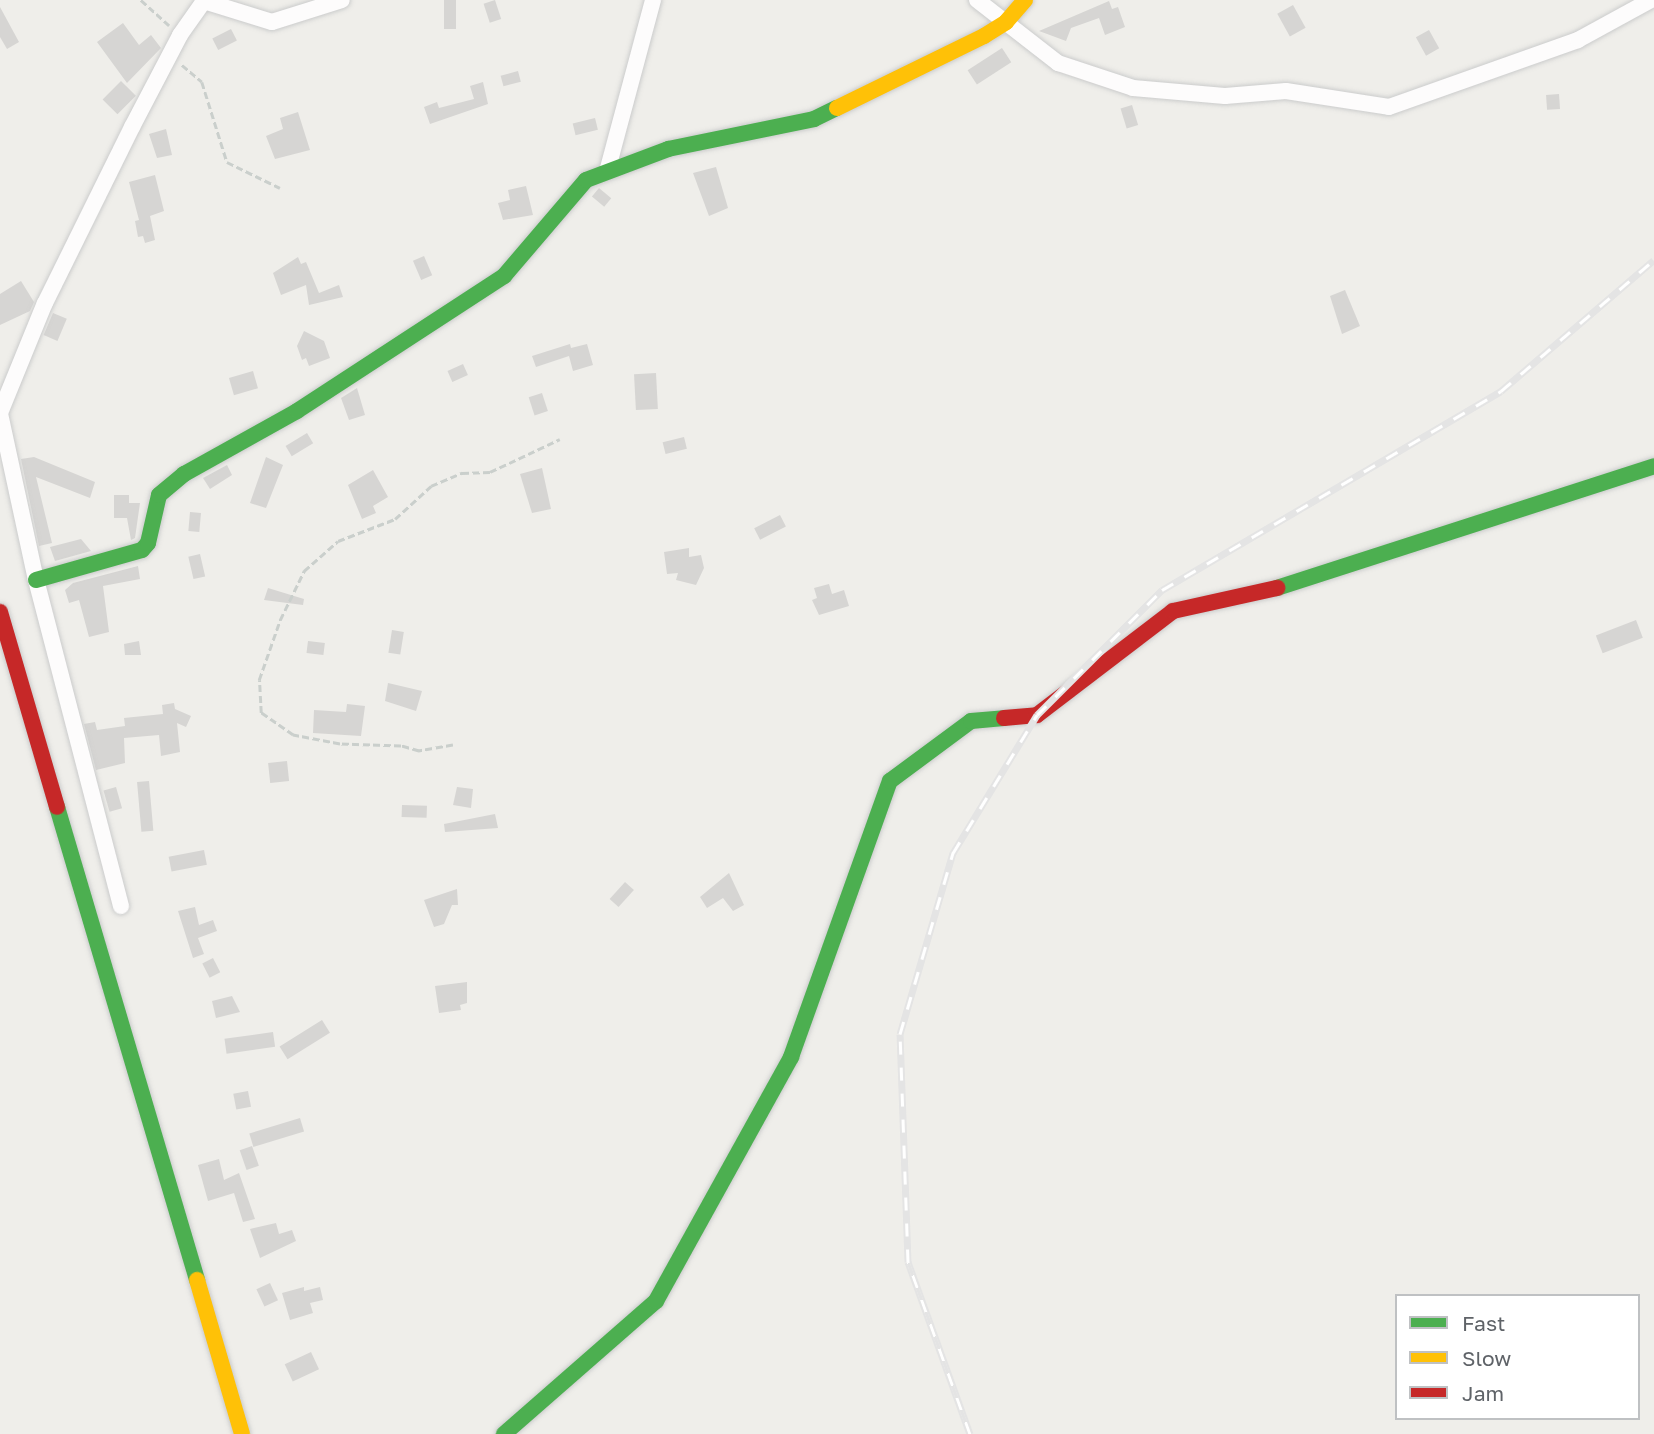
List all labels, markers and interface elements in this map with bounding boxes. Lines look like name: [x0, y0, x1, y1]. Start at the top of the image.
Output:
legend: [1395, 1294, 1640, 1420]
text: Fast: [1462, 1310, 1505, 1336]
text: Slow: [1462, 1345, 1511, 1371]
text: Jam: [1462, 1380, 1504, 1406]

